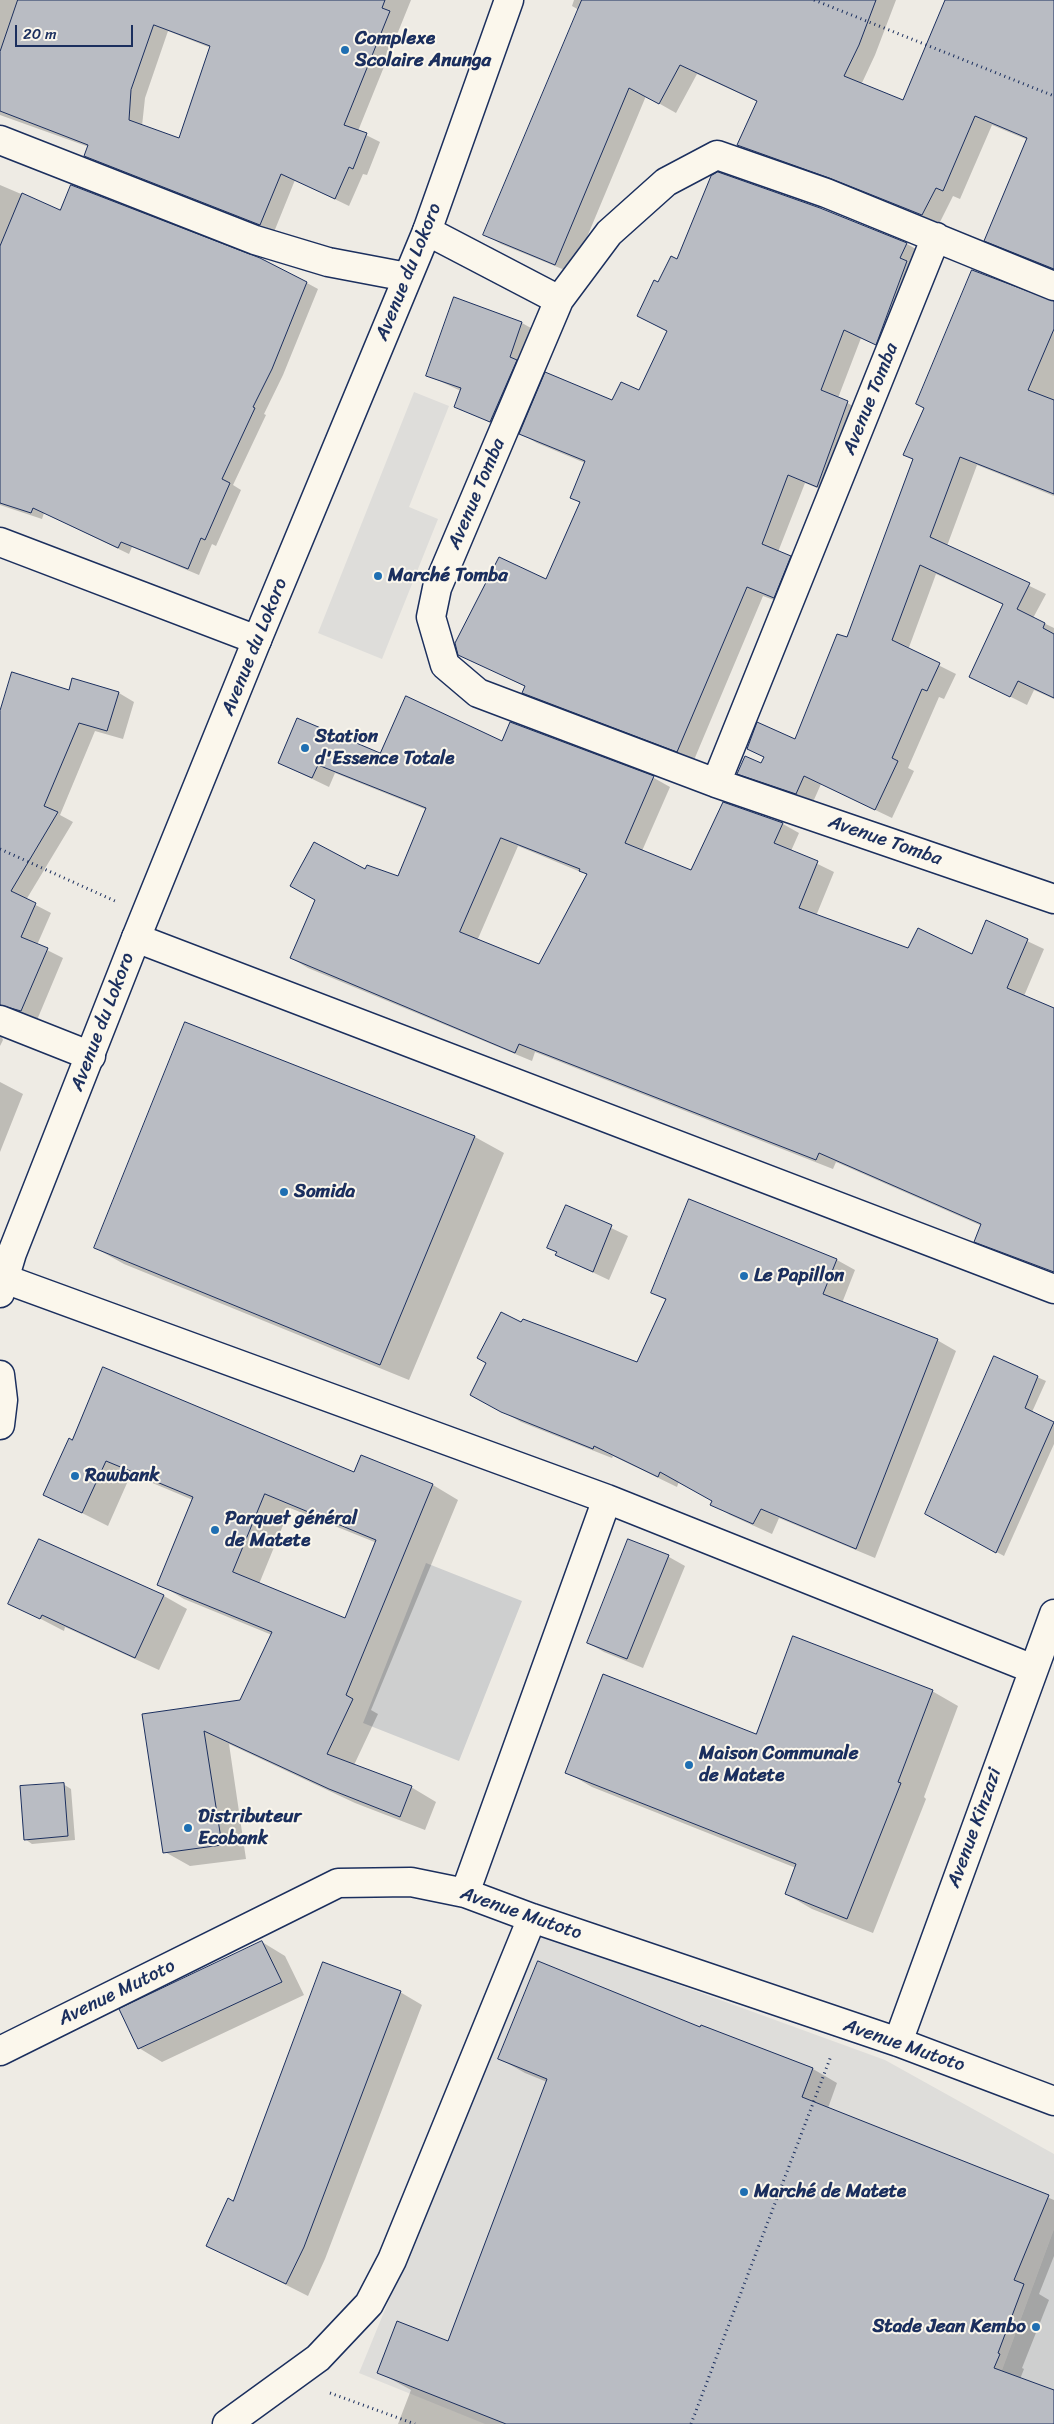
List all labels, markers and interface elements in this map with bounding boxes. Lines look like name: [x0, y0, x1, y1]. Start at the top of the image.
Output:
scale bar: [18, 15, 135, 47]
text: 20 m: [23, 21, 57, 47]
place label: Complexe Scolaire Anunga: [355, 28, 491, 72]
marker: Complexe Scolaire Anunga: [339, 44, 351, 56]
street label: Avenue du Lokoro: [371, 200, 447, 344]
street label: Avenue Tomba: [838, 340, 904, 458]
street label: Avenue Tomba: [443, 435, 511, 553]
place label: Marché Tomba: [388, 565, 508, 587]
marker: Marché Tomba: [372, 570, 384, 582]
street label: Avenue du Lokoro: [217, 575, 293, 719]
place label: Station d'Essence Totale: [315, 726, 454, 770]
marker: Station d'Essence Totale: [299, 742, 311, 754]
street label: Avenue Tomba: [825, 811, 945, 871]
street label: Avenue du Lokoro: [66, 950, 140, 1094]
place label: Somida: [294, 1181, 355, 1203]
marker: Somida: [278, 1186, 290, 1198]
place label: Le Papillon: [754, 1265, 844, 1287]
marker: Le Papillon: [738, 1270, 750, 1282]
place label: Rawbank: [85, 1465, 159, 1487]
marker: Rawbank: [69, 1470, 81, 1482]
place label: Parquet général de Matete: [225, 1508, 357, 1552]
marker: Parquet général de Matete: [209, 1524, 221, 1536]
place label: Maison Communale de Matete: [699, 1743, 859, 1787]
marker: Maison Communale de Matete: [683, 1759, 695, 1771]
street label: Avenue Kinzazi: [943, 1765, 1007, 1891]
place label: Distributeur Ecobank: [198, 1806, 301, 1850]
marker: Distributeur Ecobank: [182, 1822, 194, 1834]
street label: Avenue Mutoto: [457, 1883, 585, 1945]
street label: Avenue Mutoto: [55, 1955, 179, 2031]
street label: Avenue Mutoto: [840, 2015, 968, 2077]
place label: Marché de Matete: [754, 2181, 906, 2203]
marker: Marché de Matete: [738, 2186, 750, 2198]
place label: Stade Jean Kembo: [872, 2316, 1026, 2338]
marker: Stade Jean Kembo: [1030, 2321, 1042, 2333]

